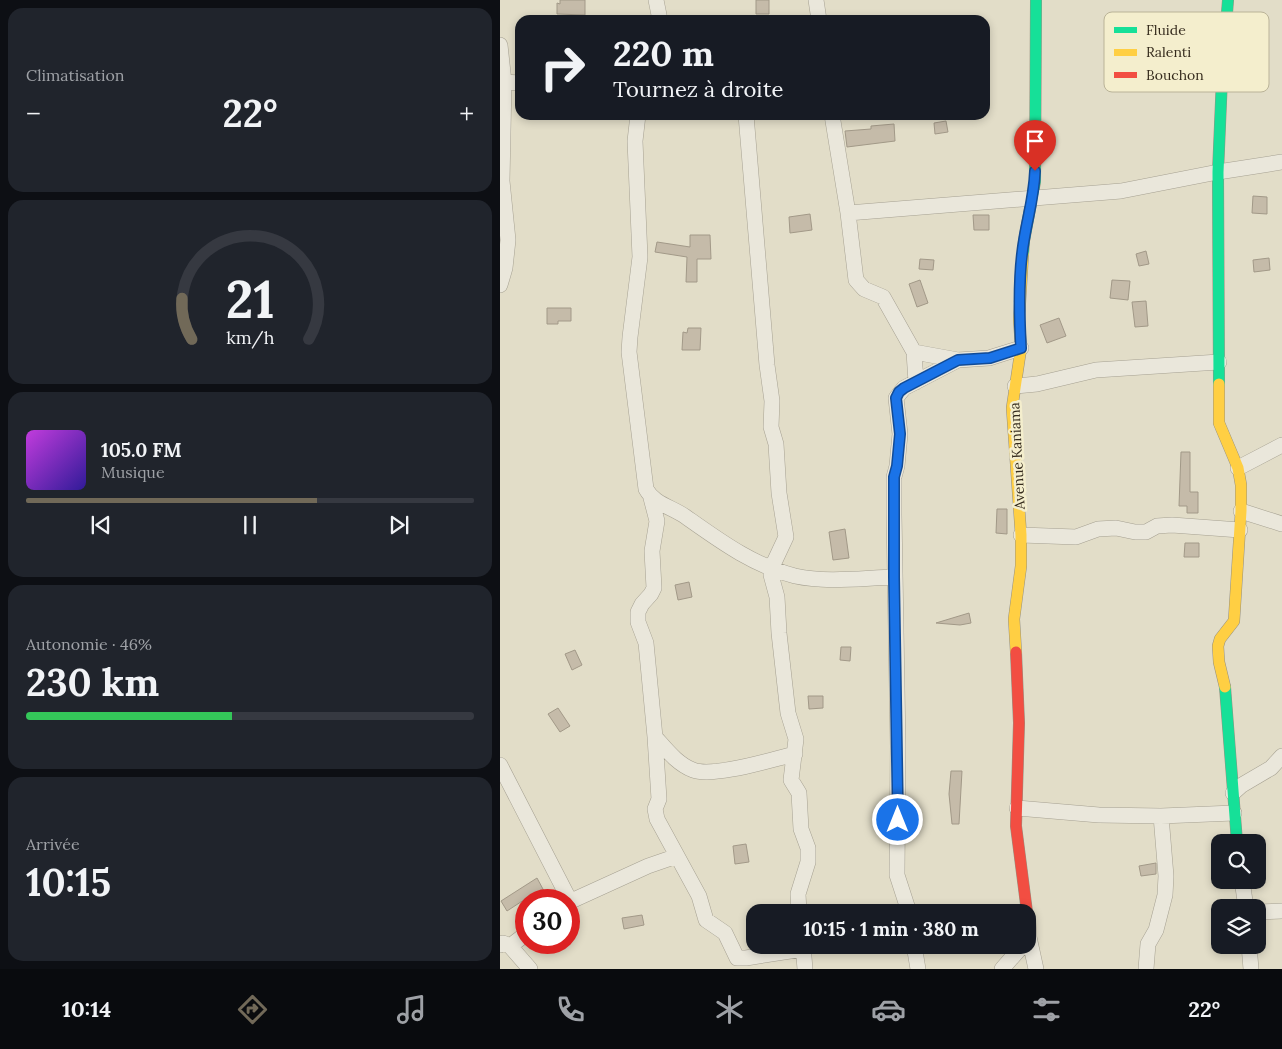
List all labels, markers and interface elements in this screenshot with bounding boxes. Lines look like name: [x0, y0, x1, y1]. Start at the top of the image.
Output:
legend: [1104, 12, 1269, 92]
text: Fluide: [1146, 21, 1186, 39]
text: 220 m: [613, 31, 714, 76]
icon: right: [530, 35, 595, 100]
text: Ralenti: [1146, 43, 1191, 61]
text: Climatisation: [26, 65, 124, 85]
text: Bouchon: [1146, 66, 1204, 84]
text: Tournez à droite: [613, 75, 783, 103]
text: 22°: [222, 89, 278, 137]
text: −: [26, 96, 41, 132]
text: +: [459, 96, 474, 132]
pin: [1014, 120, 1056, 171]
icon: arrive: [1021, 127, 1049, 155]
text: 21: [226, 266, 274, 332]
text: km/h: [226, 326, 274, 349]
street label: Avenue Kaniama: [1005, 402, 1029, 511]
text: 105.0 FM: [101, 438, 182, 462]
text: Musique: [101, 462, 165, 482]
icon: previous: [87, 511, 115, 539]
icon: pause: [236, 511, 264, 539]
icon: next: [385, 511, 413, 539]
text: Autonomie · 46%: [26, 634, 152, 654]
text: 230 km: [26, 658, 159, 706]
position arrow: [871, 793, 923, 845]
text: Arrivée: [26, 834, 80, 854]
map controls: [1211, 834, 1266, 954]
button: search: [1211, 834, 1266, 889]
text: 10:15: [26, 858, 111, 906]
speed limit sign: 30: [515, 889, 580, 954]
button: layers: [1211, 899, 1266, 954]
text: 10:15 · 1 min · 380 m: [803, 917, 979, 941]
icon: directions: [235, 992, 270, 1027]
icon: music: [394, 992, 429, 1027]
icon: phone: [553, 992, 588, 1027]
icon: climate: [712, 992, 747, 1027]
icon: car: [871, 992, 906, 1027]
icon: filters: [1029, 992, 1064, 1027]
text: 10:14: [62, 995, 111, 1023]
text: 22°: [1188, 995, 1220, 1023]

